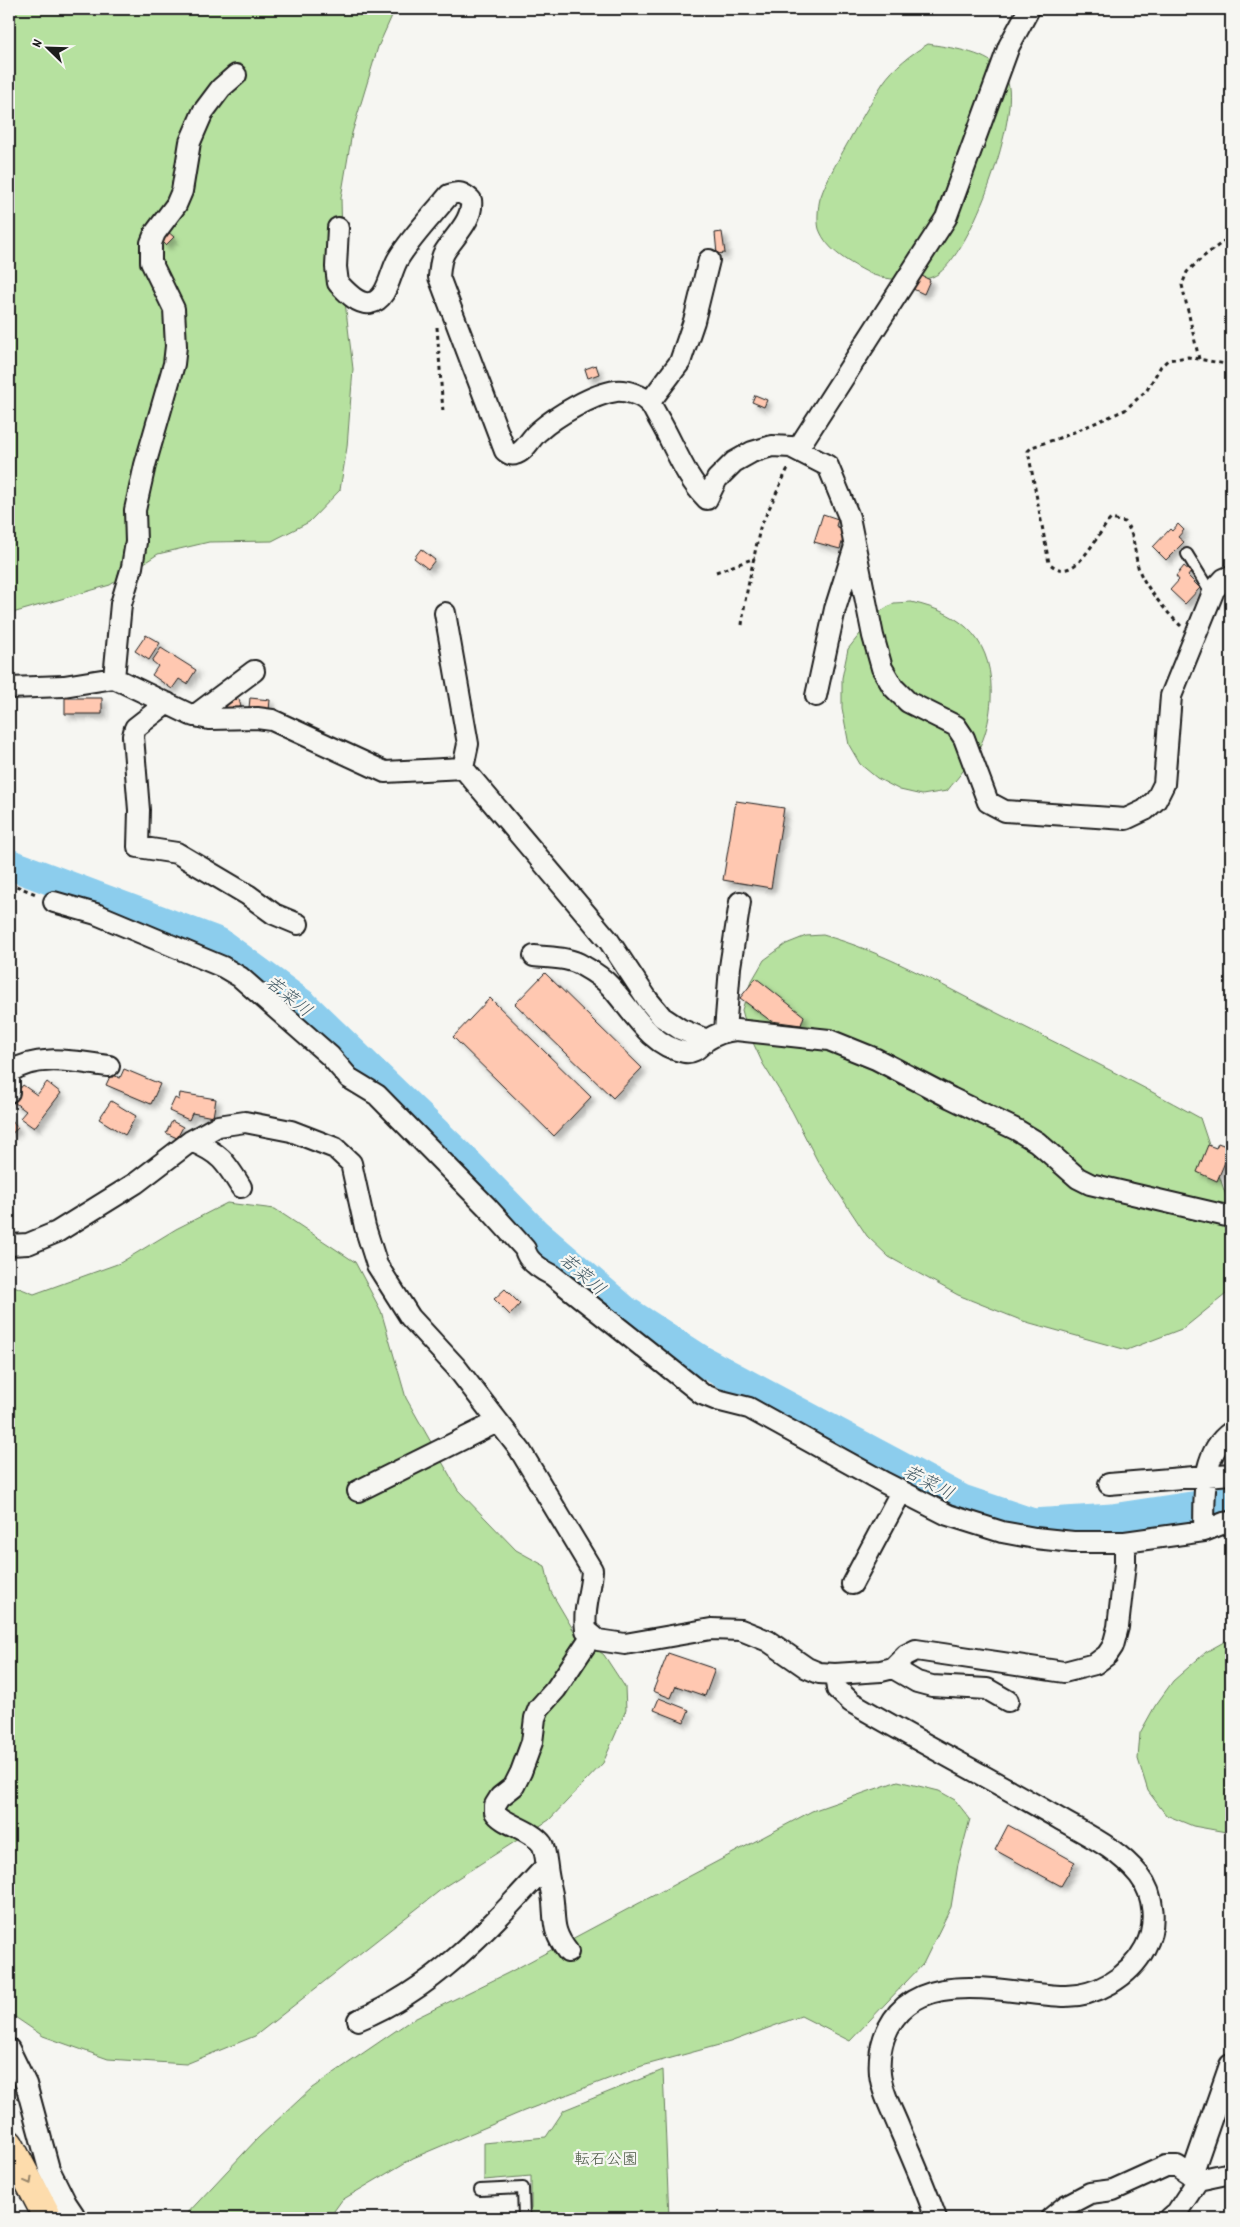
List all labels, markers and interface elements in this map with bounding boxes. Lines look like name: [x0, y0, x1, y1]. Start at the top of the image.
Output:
north arrow: [22, 22, 72, 72]
text: N: [27, 37, 48, 51]
water label: 若菜川: [259, 971, 316, 1025]
water label: 若菜川: [553, 1249, 610, 1303]
water label: 若菜川: [898, 1460, 958, 1508]
park label: 転石公園: [574, 2149, 638, 2172]
one-way arrow: [23, 2175, 33, 2184]

